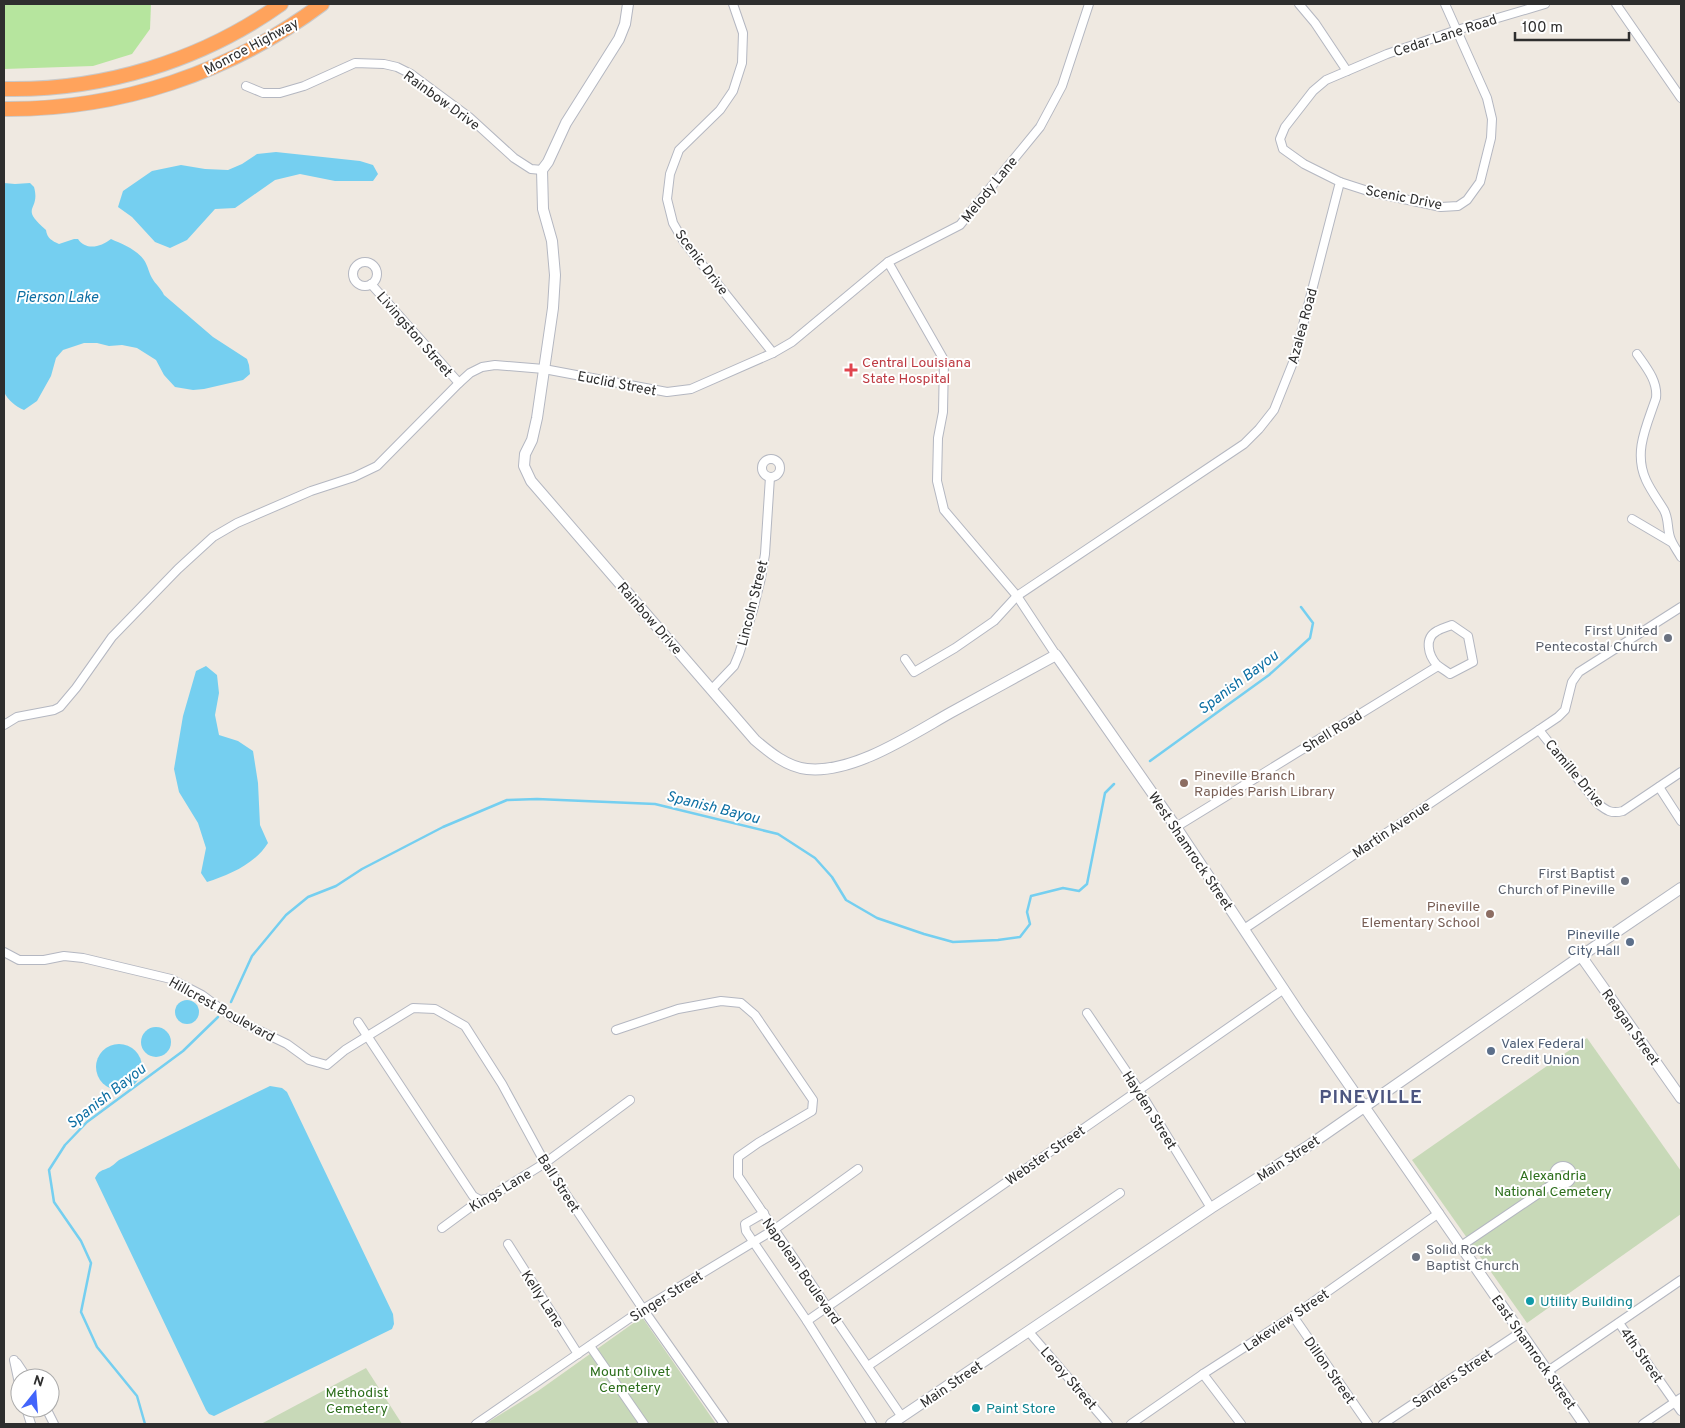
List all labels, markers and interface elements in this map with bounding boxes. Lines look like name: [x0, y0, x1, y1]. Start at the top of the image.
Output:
scale bar: [1515, 10, 1629, 42]
street label: Cedar Lane Road: [1392, 12, 1499, 61]
street label: Monroe Highway: [202, 15, 302, 79]
text: 100 m: [1522, 19, 1563, 38]
street label: Rainbow Drive: [400, 68, 483, 135]
street label: Melody Lane: [958, 153, 1022, 226]
street label: Scenic Drive: [1364, 183, 1444, 214]
street label: Scenic Drive: [671, 227, 731, 299]
street label: Azalea Road: [1285, 286, 1322, 366]
water label: Pierson Lake: [16, 289, 99, 308]
street label: Livingston Street: [372, 289, 455, 381]
place label: Central Louisiana State Hospital: [862, 355, 971, 388]
marker: Central Louisiana State Hospital: [844, 363, 858, 377]
street label: Euclid Street: [576, 368, 658, 400]
street label: Lincoln Street: [735, 559, 772, 648]
street label: Rainbow Drive: [613, 579, 685, 659]
place label: First United Pentecostal Church: [1535, 623, 1658, 656]
marker: First United Pentecostal Church: [1662, 632, 1674, 644]
water label: Spanish Bayou: [1195, 646, 1283, 720]
street label: Shell Road: [1300, 707, 1366, 757]
street label: Camille Drive: [1541, 737, 1607, 811]
place label: Pineville Branch Rapides Parish Library: [1194, 768, 1335, 801]
marker: Pineville Branch Rapides Parish Library: [1178, 777, 1190, 789]
water label: Spanish Bayou: [664, 788, 762, 829]
street label: West Shamrock Street: [1144, 789, 1236, 914]
street label: Martin Avenue: [1350, 798, 1434, 862]
place label: First Baptist Church of Pineville: [1498, 866, 1615, 899]
marker: First Baptist Church of Pineville: [1619, 875, 1631, 887]
place label: Pineville Elementary School: [1361, 899, 1480, 932]
marker: Pineville Elementary School: [1484, 908, 1496, 920]
place label: Pineville City Hall: [1567, 927, 1620, 960]
marker: Pineville City Hall: [1624, 936, 1636, 948]
street label: Hillcrest Boulevard: [165, 974, 277, 1046]
street label: Reagan Street: [1597, 986, 1662, 1069]
place label: Valex Federal Credit Union: [1501, 1036, 1584, 1069]
marker: Valex Federal Credit Union: [1485, 1045, 1497, 1057]
water label: Spanish Bayou: [63, 1060, 151, 1134]
street label: Hayden Street: [1118, 1068, 1180, 1153]
district label: PINEVILLE: [1319, 1086, 1423, 1110]
street label: Webster Street: [1003, 1123, 1089, 1190]
street label: Main Street: [1254, 1133, 1323, 1186]
street label: Ball Street: [533, 1152, 583, 1216]
street label: Kings Lane: [467, 1166, 535, 1217]
park label: Alexandria National Cemetery: [1494, 1168, 1612, 1201]
street label: Napolean Boulevard: [758, 1215, 844, 1328]
place label: Solid Rock Baptist Church: [1426, 1242, 1519, 1275]
marker: Solid Rock Baptist Church: [1410, 1251, 1422, 1263]
street label: Kelly Lane: [517, 1268, 567, 1332]
street label: Singer Street: [627, 1268, 706, 1326]
street label: Lakeview Street: [1241, 1286, 1333, 1356]
street label: East Shamrock Street: [1487, 1292, 1579, 1413]
place label: Utility Building: [1540, 1294, 1633, 1311]
marker: Utility Building: [1524, 1295, 1536, 1307]
street label: 4th Street: [1616, 1325, 1666, 1387]
street label: Dillon Street: [1299, 1334, 1358, 1408]
street label: Leroy Street: [1036, 1344, 1100, 1414]
street label: Sanders Street: [1409, 1346, 1496, 1412]
street label: Main Street: [917, 1358, 986, 1412]
park label: Mount Olivet Cemetery: [590, 1364, 670, 1397]
north arrow: [10, 1368, 60, 1418]
text: N: [31, 1372, 46, 1392]
park label: Methodist Cemetery: [326, 1385, 388, 1418]
place label: Paint Store: [986, 1401, 1055, 1418]
marker: Paint Store: [970, 1402, 982, 1414]

